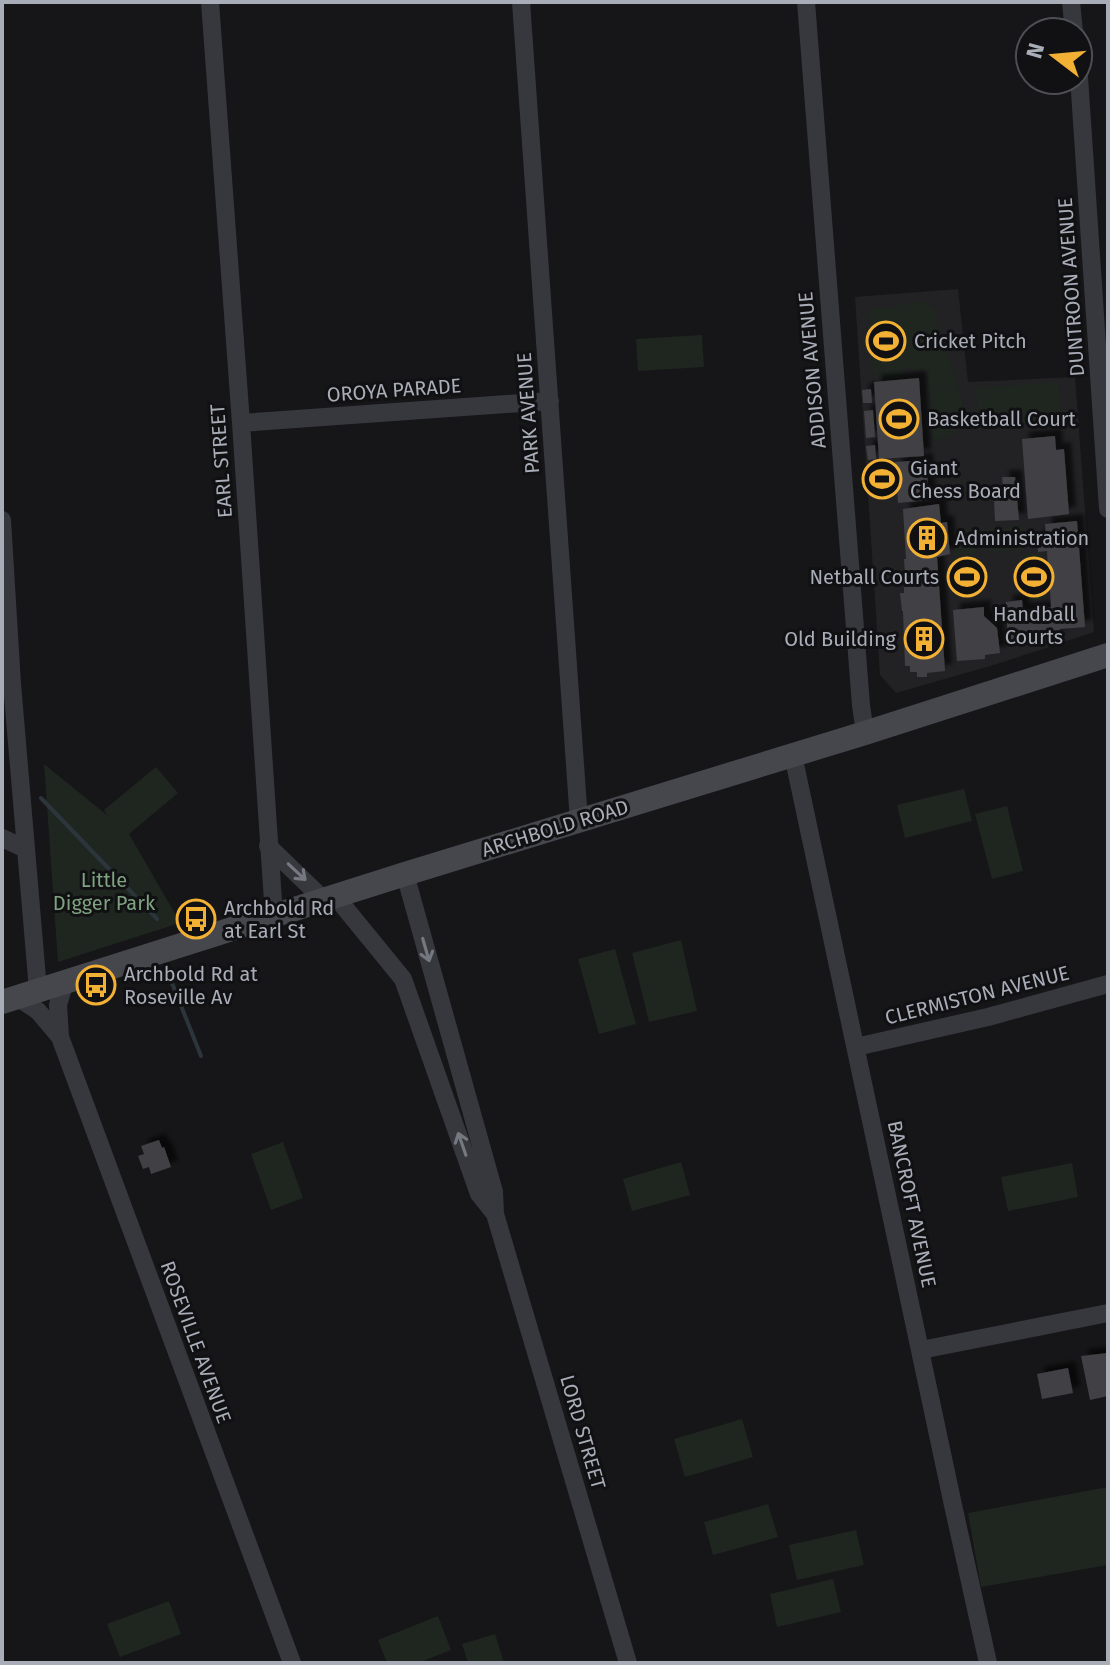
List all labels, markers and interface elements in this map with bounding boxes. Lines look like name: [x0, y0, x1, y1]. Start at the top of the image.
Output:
north arrow: [1014, 16, 1094, 96]
text: N: [1020, 40, 1050, 61]
street label: DUNTROON AVENUE: [1053, 197, 1089, 377]
street label: ADDISON AVENUE: [793, 291, 831, 449]
sports icon: Cricket Pitch: [865, 320, 907, 362]
place label: Cricket Pitch: [914, 329, 1027, 353]
street label: PARK AVENUE: [512, 351, 544, 475]
street label: OROYA PARADE: [326, 373, 462, 407]
sports icon: Basketball Court: [878, 398, 920, 440]
street label: EARL STREET: [205, 403, 237, 519]
place label: Basketball Court: [927, 407, 1077, 431]
place label: Giant Chess Board: [910, 456, 1021, 503]
sports icon: Giant Chess Board: [861, 458, 903, 500]
building icon: Administration: [906, 517, 948, 559]
place label: Administration: [955, 526, 1089, 550]
sports icon: Netball Courts: [946, 556, 988, 598]
sports icon: Handball Courts: [1013, 556, 1055, 598]
place label: Netball Courts: [809, 565, 939, 589]
place label: Handball Courts: [993, 602, 1075, 649]
building icon: Old Building: [903, 618, 945, 660]
place label: Old Building: [784, 627, 897, 651]
street label: ARCHBOLD ROAD: [479, 794, 631, 862]
one-way arrow: [287, 863, 307, 882]
park label: Little Digger Park: [53, 868, 156, 915]
place label: Archbold Rd at Earl St: [224, 896, 334, 943]
bus stop icon: Archbold Rd at Earl St: [175, 898, 217, 940]
one-way arrow: [419, 936, 434, 962]
street label: CLERMISTON AVENUE: [882, 961, 1072, 1029]
place label: Archbold Rd at Roseville Av: [124, 962, 258, 1009]
bus stop icon: Archbold Rd at Roseville Av: [75, 964, 117, 1006]
street label: BANCROFT AVENUE: [883, 1118, 941, 1290]
one-way arrow: [453, 1132, 468, 1157]
street label: ROSEVILLE AVENUE: [155, 1258, 237, 1426]
street label: LORD STREET: [555, 1372, 611, 1493]

